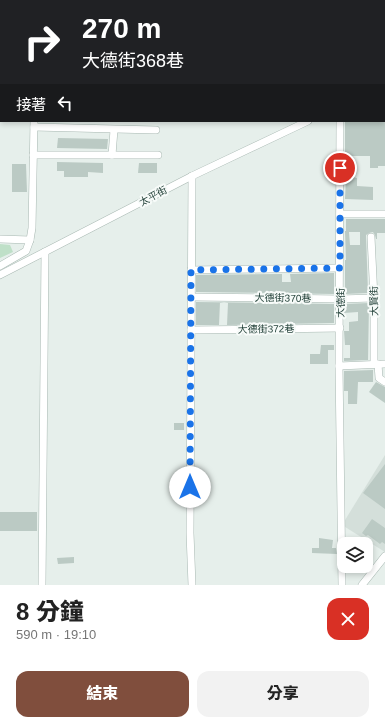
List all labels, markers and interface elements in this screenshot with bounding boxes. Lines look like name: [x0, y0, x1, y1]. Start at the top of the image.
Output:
text: 270 m: [82, 13, 161, 44]
icon: right: [16, 16, 68, 68]
text: 大德街368巷: [82, 51, 184, 71]
icon: left: [54, 92, 76, 114]
text: 接著: [16, 96, 46, 113]
pin: [323, 151, 357, 185]
icon: arrive: [329, 157, 351, 179]
street label: 太平街: [137, 184, 169, 208]
street label: 大賢街: [368, 286, 380, 316]
street label: 大德街: [335, 288, 346, 318]
street label: 大德街370巷: [255, 292, 311, 304]
street label: 大德街372巷: [238, 323, 294, 335]
position arrow: [169, 466, 211, 508]
map controls: [337, 537, 373, 573]
button: layers: [337, 537, 373, 573]
text: 8 分鐘: [16, 598, 84, 625]
button: close: [327, 598, 369, 640]
text: 590 m · 19:10: [16, 627, 96, 642]
button: 結束: [16, 671, 189, 717]
button: 分享: [197, 671, 369, 717]

